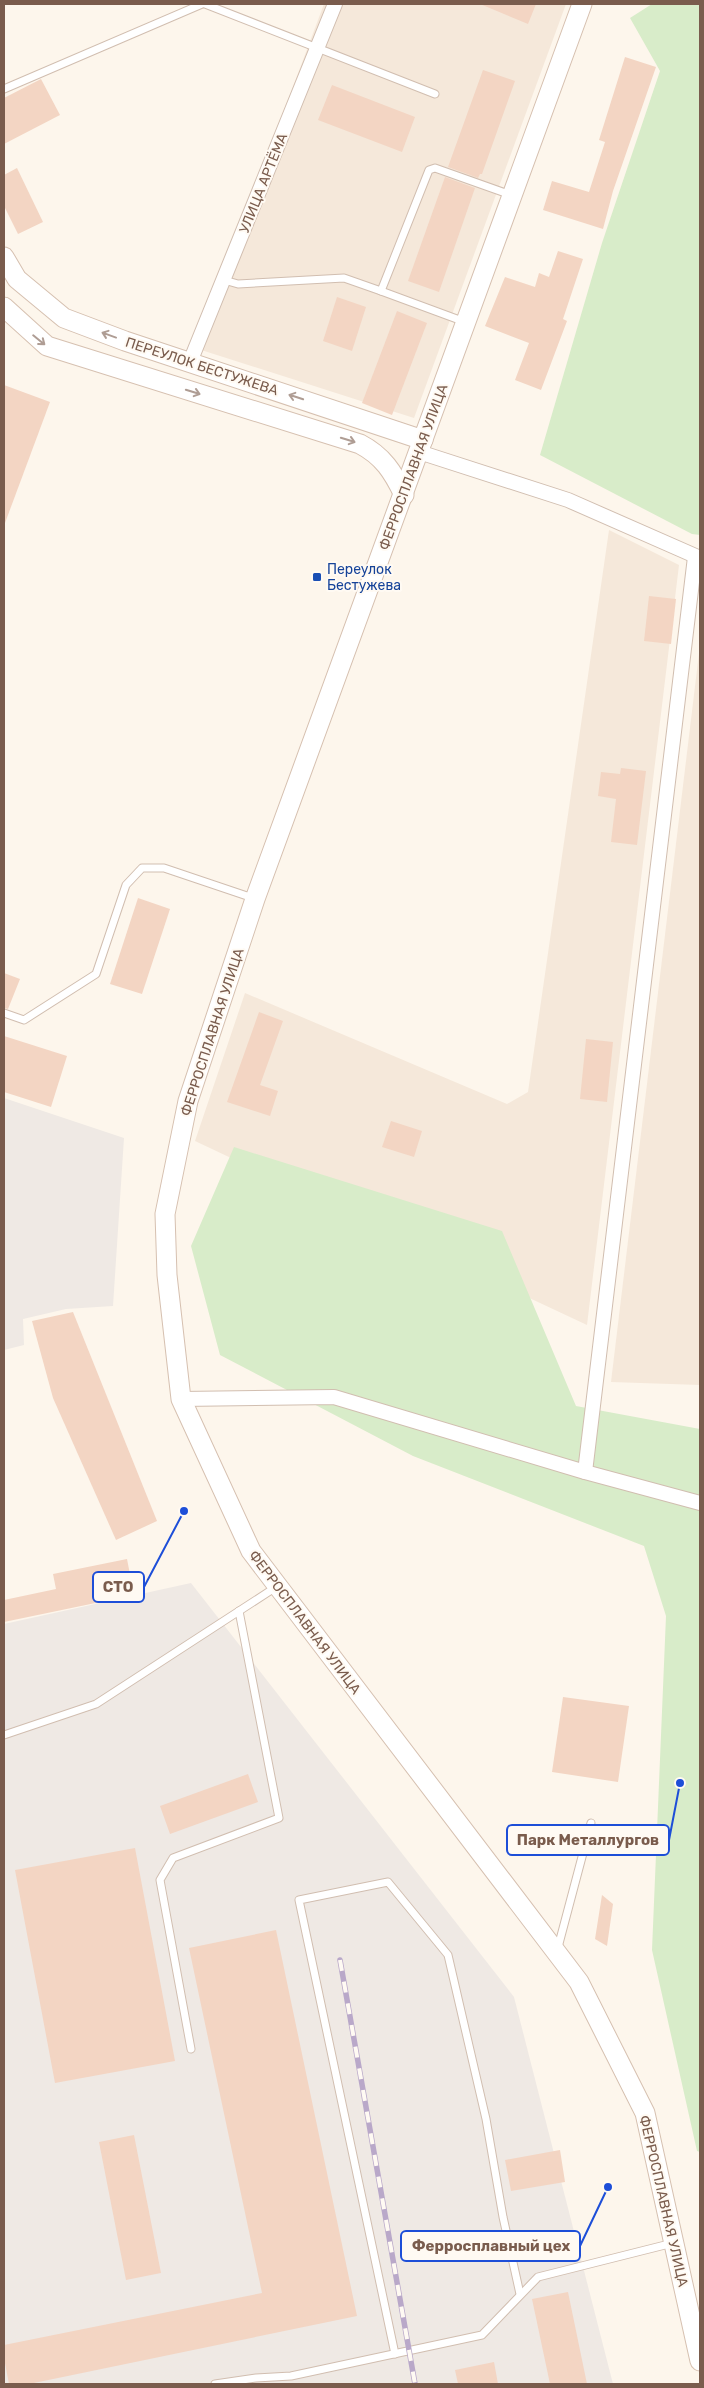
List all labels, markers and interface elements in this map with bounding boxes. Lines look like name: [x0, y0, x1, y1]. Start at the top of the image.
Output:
street label: УЛИЦА АРТЁМА: [235, 130, 292, 236]
one-way arrow: [101, 330, 117, 339]
street label: ПЕРЕУЛОК БЕСТУЖЕВА: [123, 334, 281, 399]
one-way arrow: [33, 335, 46, 346]
street label: ФЕРРОСПЛАВНАЯ УЛИЦА: [375, 381, 452, 553]
one-way arrow: [184, 387, 200, 397]
one-way arrow: [288, 392, 304, 402]
one-way arrow: [340, 436, 355, 445]
place label: Переулок Бестужева: [327, 561, 401, 594]
marker: Переулок Бестужева: [311, 571, 323, 583]
street label: ФЕРРОСПЛАВНАЯ УЛИЦА: [177, 945, 248, 1118]
street label: ФЕРРОСПЛАВНАЯ УЛИЦА: [245, 1547, 365, 1698]
callout: СТО: [93, 1572, 144, 1602]
text: СТО: [103, 1578, 133, 1596]
callout: Парк Металлургов: [507, 1825, 669, 1855]
text: Парк Металлургов: [517, 1831, 659, 1849]
street label: ФЕРРОСПЛАВНАЯ УЛИЦА: [635, 2114, 692, 2289]
callout: Ферросплавный цех: [401, 2231, 580, 2261]
text: Ферросплавный цех: [412, 2237, 571, 2255]

